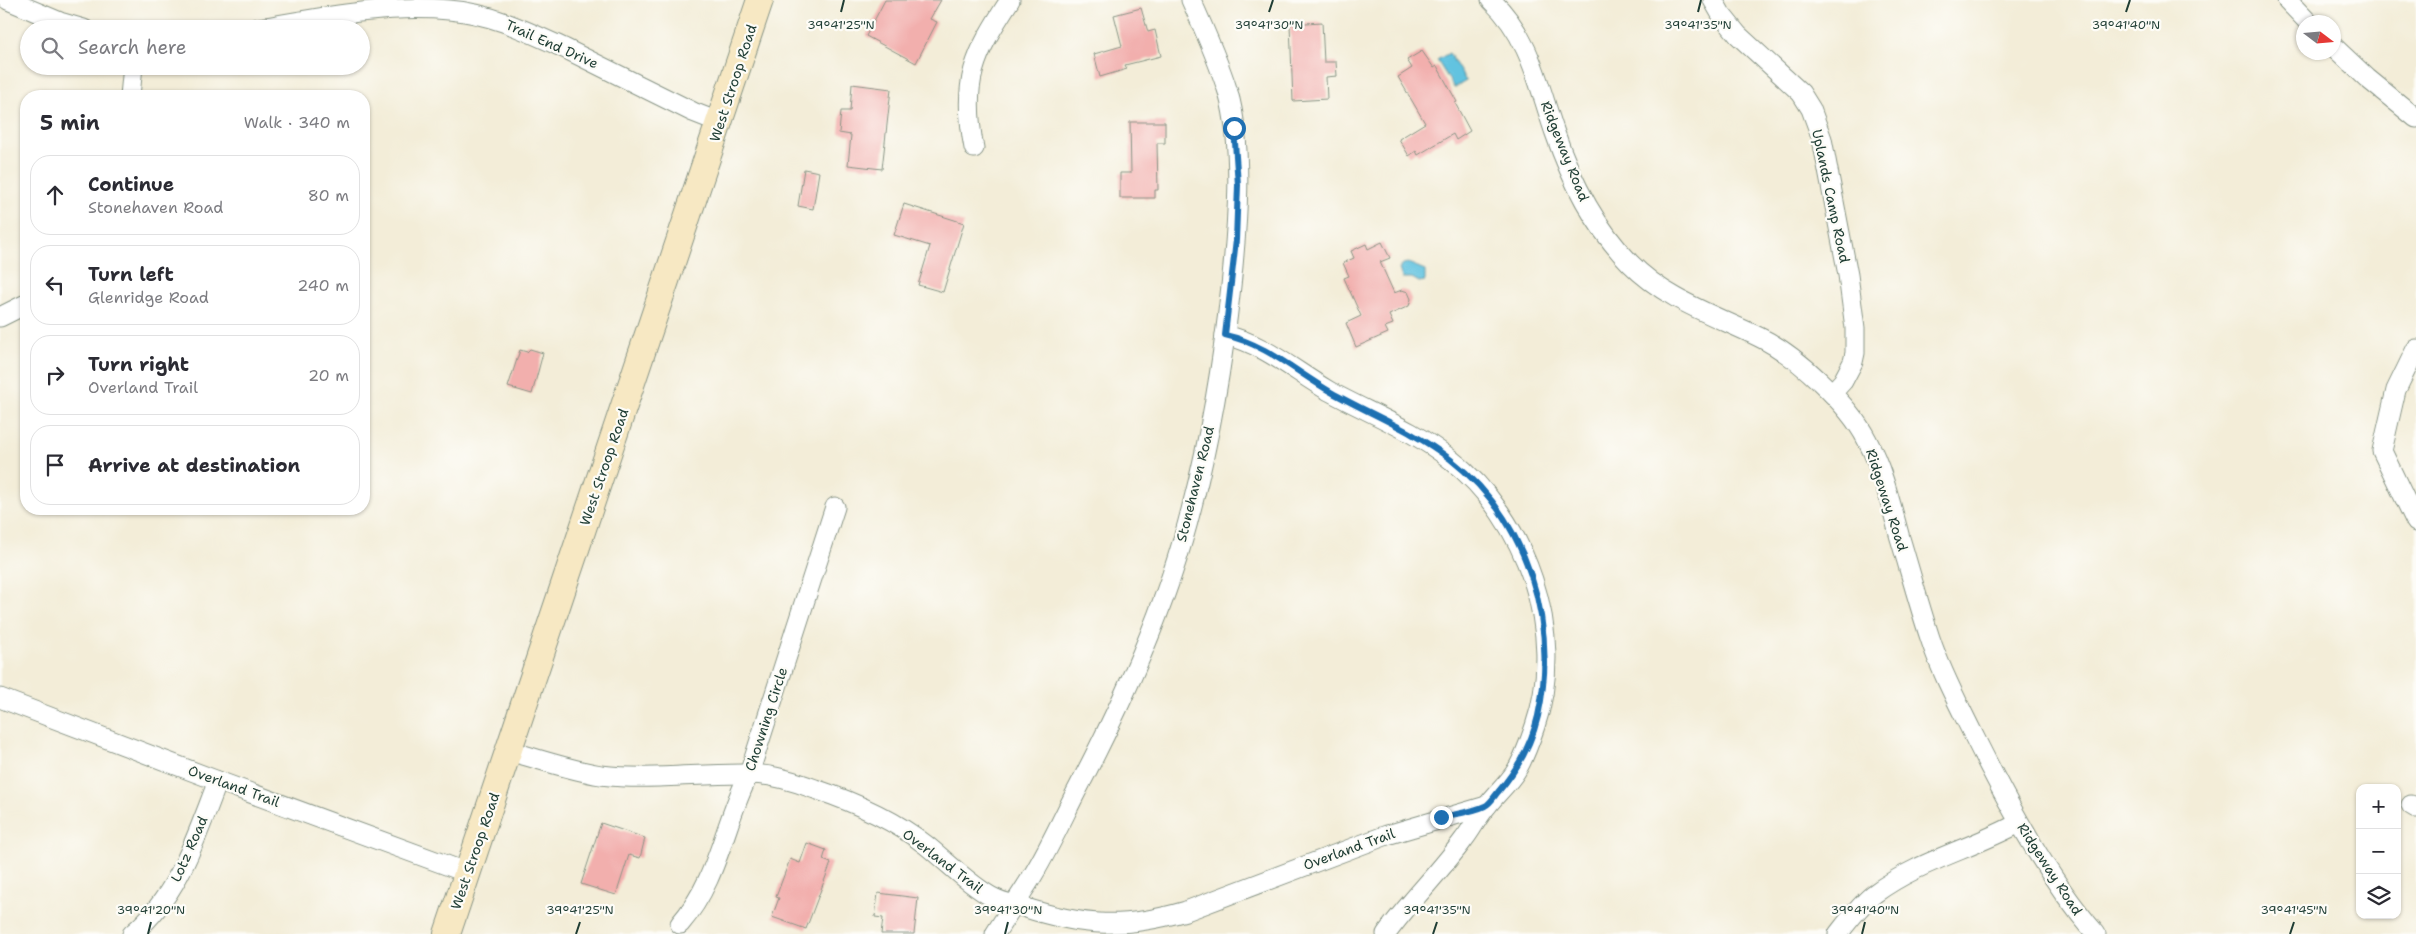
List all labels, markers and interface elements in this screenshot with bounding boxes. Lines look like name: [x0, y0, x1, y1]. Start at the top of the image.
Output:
north arrow: [2296, 15, 2341, 60]
street label: Trail End Drive: [503, 16, 601, 73]
text: 39°41'25"N: [807, 17, 875, 33]
text: 39°41'30"N: [1235, 17, 1303, 33]
text: 39°41'35"N: [1664, 17, 1732, 33]
text: 39°41'40"N: [2092, 17, 2160, 33]
search box: [20, 20, 370, 75]
street label: West Stroop Road: [706, 22, 761, 144]
icon: search: [38, 34, 66, 62]
text: Search here: [78, 35, 187, 60]
street label: Ridgeway Road: [1537, 98, 1593, 204]
text: 5 min: [40, 109, 100, 137]
text: Walk · 340 m: [244, 112, 350, 133]
route start: [1223, 117, 1246, 140]
street label: Uplands Camp Road: [1808, 128, 1854, 265]
text: Continue: [88, 172, 174, 197]
icon: ahead: [41, 181, 69, 209]
text: 80 m: [308, 185, 349, 206]
text: Stonehaven Road: [88, 197, 223, 218]
text: Turn left: [88, 262, 174, 287]
icon: left: [41, 271, 69, 299]
text: 240 m: [297, 275, 349, 296]
text: Glenridge Road: [88, 287, 209, 308]
text: Turn right: [88, 352, 189, 377]
icon: right: [41, 361, 69, 389]
text: 20 m: [308, 365, 349, 386]
text: Overland Trail: [88, 377, 198, 398]
street label: West Stroop Road: [576, 406, 632, 528]
street label: Stonehaven Road: [1172, 424, 1218, 544]
street label: Ridgeway Road: [1862, 446, 1912, 554]
icon: arrive: [41, 451, 69, 479]
text: Arrive at destination: [88, 453, 300, 478]
street label: Chowning Circle: [741, 665, 791, 773]
street label: Overland Trail: [186, 761, 283, 811]
map controls: [2356, 784, 2401, 919]
button: +: [2356, 784, 2401, 829]
street label: West Stroop Road: [447, 790, 503, 912]
route end: [1430, 806, 1453, 829]
street label: Lotz Road: [167, 813, 212, 885]
street label: Ridgeway Road: [2013, 819, 2087, 919]
street label: Overland Trail: [1301, 824, 1398, 874]
street label: Overland Trail: [899, 825, 987, 898]
button: −: [2356, 829, 2401, 874]
button: layers: [2356, 874, 2401, 919]
text: 39°41'20"N: [117, 902, 185, 918]
text: 39°41'25"N: [546, 902, 614, 918]
text: 39°41'30"N: [974, 902, 1042, 918]
text: 39°41'35"N: [1403, 902, 1471, 918]
text: 39°41'40"N: [1831, 902, 1899, 918]
text: 39°41'45"N: [2260, 902, 2328, 918]

